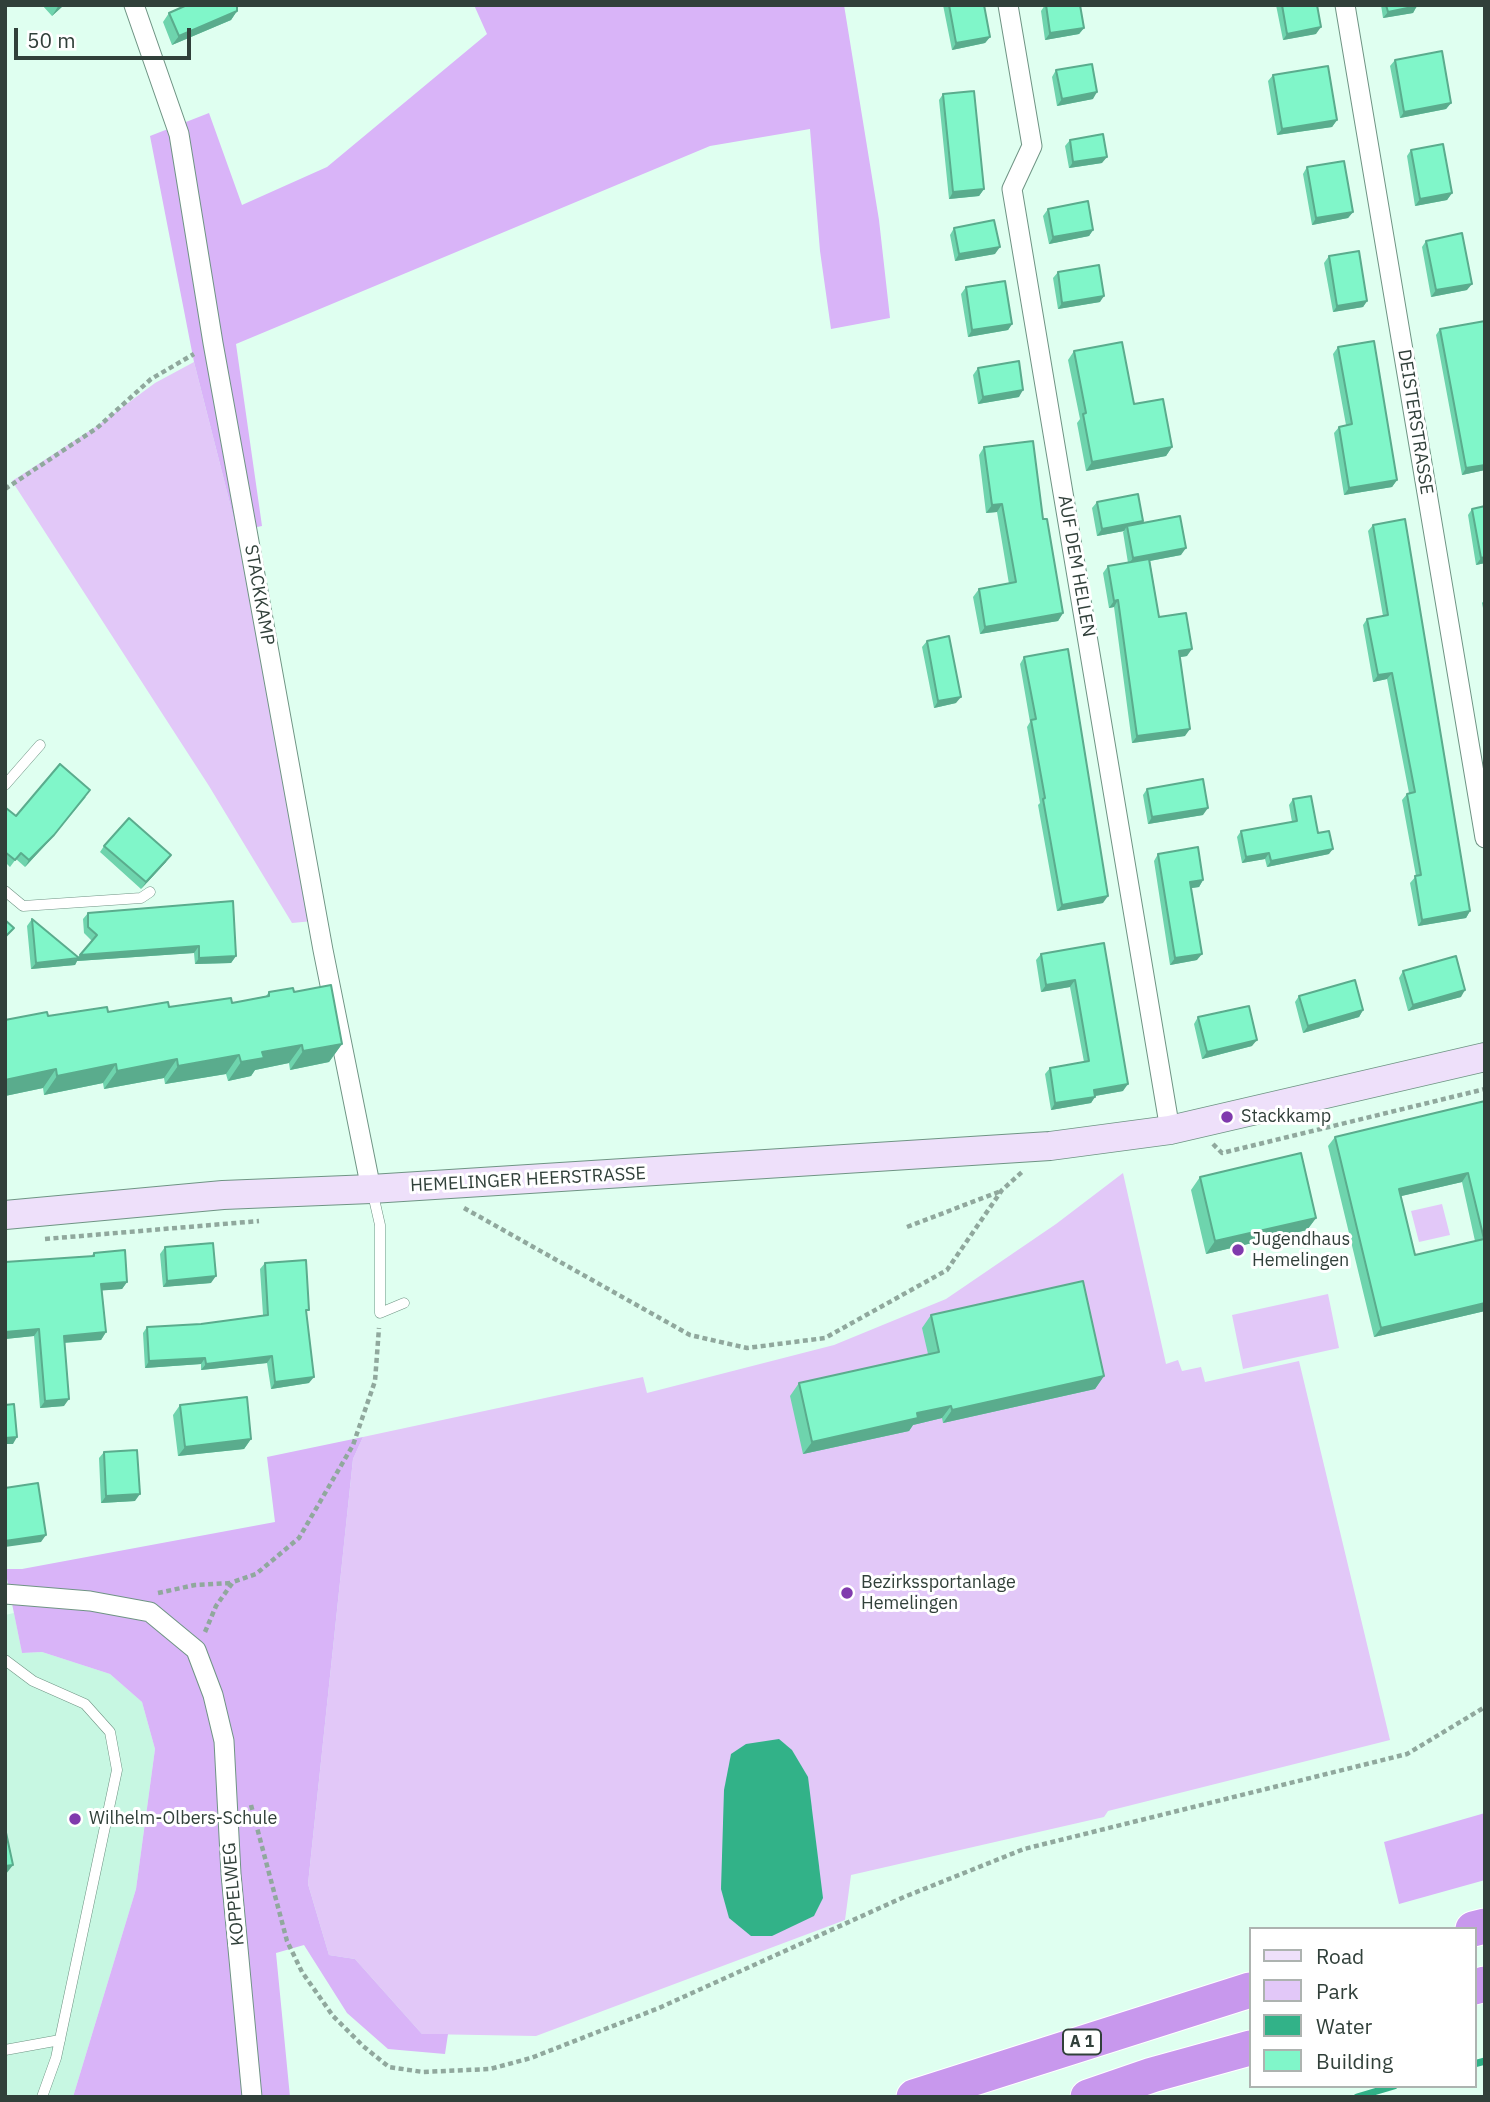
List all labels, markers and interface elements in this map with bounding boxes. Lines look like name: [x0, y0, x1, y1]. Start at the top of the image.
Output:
scale bar: [18, 14, 194, 58]
text: 50 m: [27, 26, 76, 54]
street label: DEISTERSTRASSE: [1393, 348, 1437, 496]
street label: AUF DEM HELLEN: [1053, 493, 1099, 639]
street label: STACKKAMP: [240, 543, 278, 647]
place label: Stackkamp: [1241, 1106, 1331, 1128]
marker: Stackkamp: [1219, 1109, 1235, 1125]
street label: HEMELINGER HEERSTRASSE: [410, 1163, 646, 1197]
place label: Jugendhaus Hemelingen: [1252, 1229, 1350, 1272]
marker: Jugendhaus Hemelingen: [1230, 1242, 1246, 1258]
place label: Bezirkssportanlage Hemelingen: [861, 1572, 1016, 1614]
marker: Bezirkssportanlage Hemelingen: [839, 1585, 855, 1601]
place label: Wilhelm-Olbers-Schule: [89, 1808, 277, 1830]
marker: Wilhelm-Olbers-Schule: [67, 1811, 83, 1827]
street label: KOPPELWEG: [219, 1841, 249, 1947]
legend: [1248, 1927, 1476, 2088]
text: Road: [1316, 1942, 1364, 1970]
text: Park: [1316, 1977, 1359, 2005]
text: Water: [1316, 2012, 1372, 2040]
road number: A 1: [1063, 2030, 1101, 2054]
text: Building: [1316, 2047, 1393, 2075]

